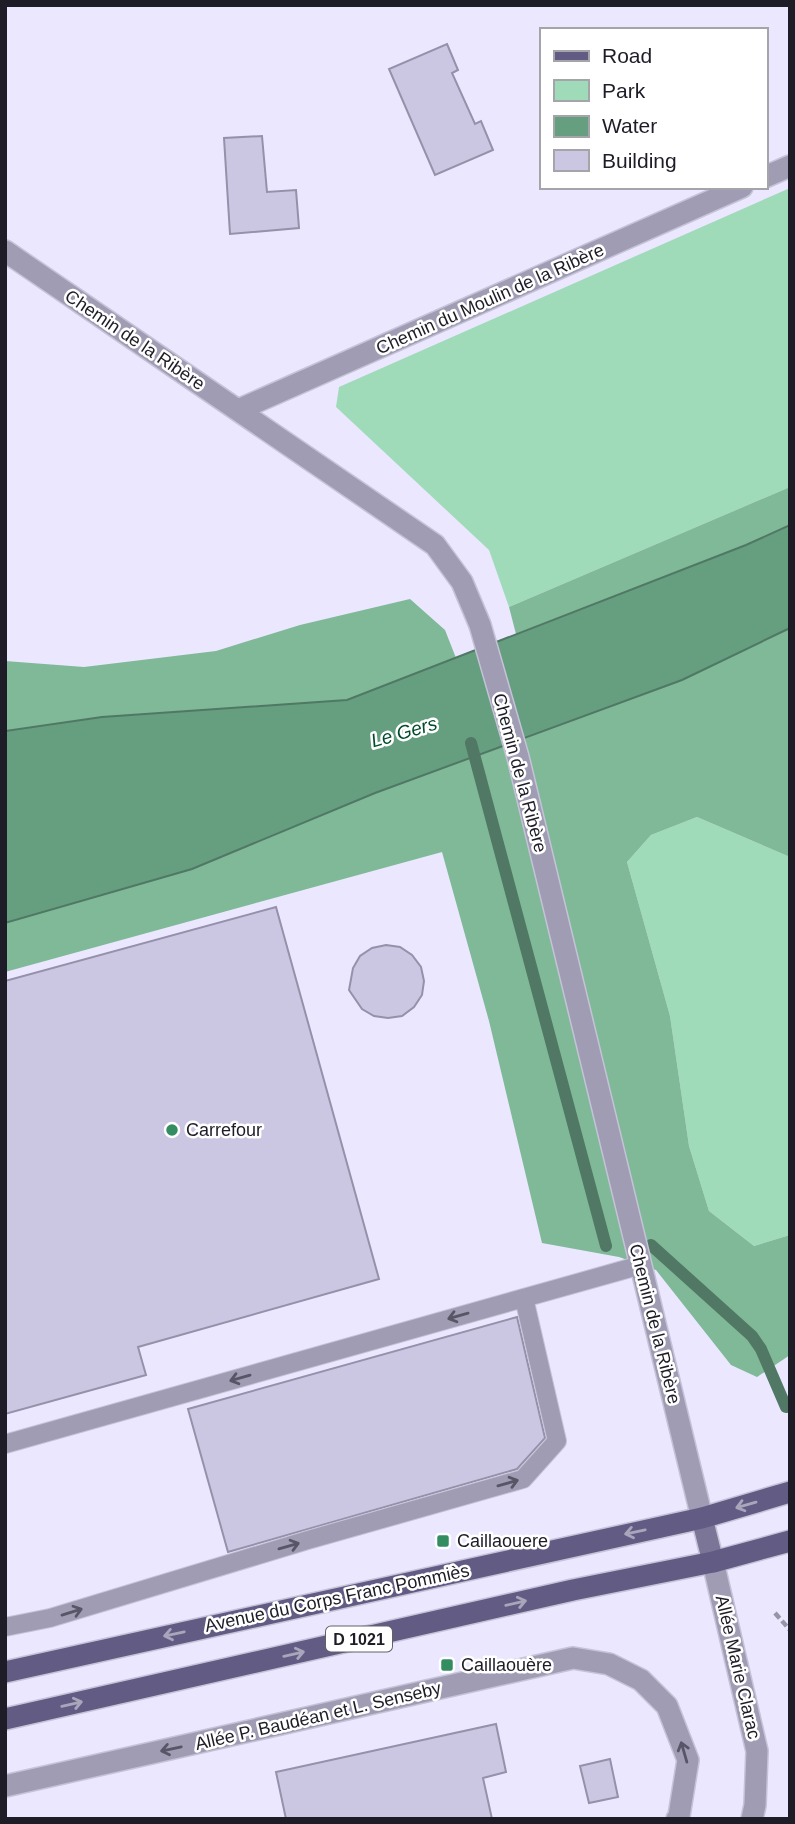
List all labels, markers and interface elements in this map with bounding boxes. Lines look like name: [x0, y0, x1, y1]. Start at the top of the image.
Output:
legend: [540, 28, 767, 189]
text: Road: [602, 44, 652, 67]
text: Park: [602, 79, 646, 102]
text: Water: [602, 114, 657, 137]
text: Building: [602, 149, 677, 172]
street label: Chemin du Moulin de la Ribère: [373, 240, 607, 358]
street label: Chemin de la Ribère: [61, 286, 209, 394]
street label: Chemin de la Ribère: [489, 691, 551, 855]
water label: Le Gers: [369, 712, 440, 751]
place label: Carrefour: [186, 1120, 262, 1140]
marker: Carrefour: [164, 1122, 180, 1138]
street label: Chemin de la Ribère: [625, 1242, 685, 1406]
one-way arrow: [448, 1310, 470, 1323]
one-way arrow: [229, 1372, 251, 1385]
one-way arrow: [497, 1476, 519, 1489]
one-way arrow: [735, 1499, 757, 1512]
one-way arrow: [625, 1527, 647, 1540]
place label: Caillaouere: [457, 1531, 548, 1551]
marker: Caillaouere: [435, 1533, 451, 1549]
one-way arrow: [278, 1538, 300, 1551]
street label: Avenue du Corps Franc Pommiès: [203, 1560, 471, 1636]
street label: Allée Marie Clarac: [712, 1593, 764, 1741]
one-way arrow: [504, 1596, 526, 1609]
one-way arrow: [60, 1604, 82, 1617]
road number: D 1021: [326, 1626, 392, 1652]
one-way arrow: [163, 1628, 186, 1642]
one-way arrow: [282, 1646, 305, 1660]
place label: Caillaouère: [461, 1655, 552, 1675]
marker: Caillaouère: [439, 1657, 455, 1673]
street label: Allée P. Baudéan et L. Senseby: [193, 1678, 443, 1754]
one-way arrow: [60, 1697, 83, 1710]
one-way arrow: [676, 1742, 689, 1764]
one-way arrow: [160, 1743, 183, 1756]

